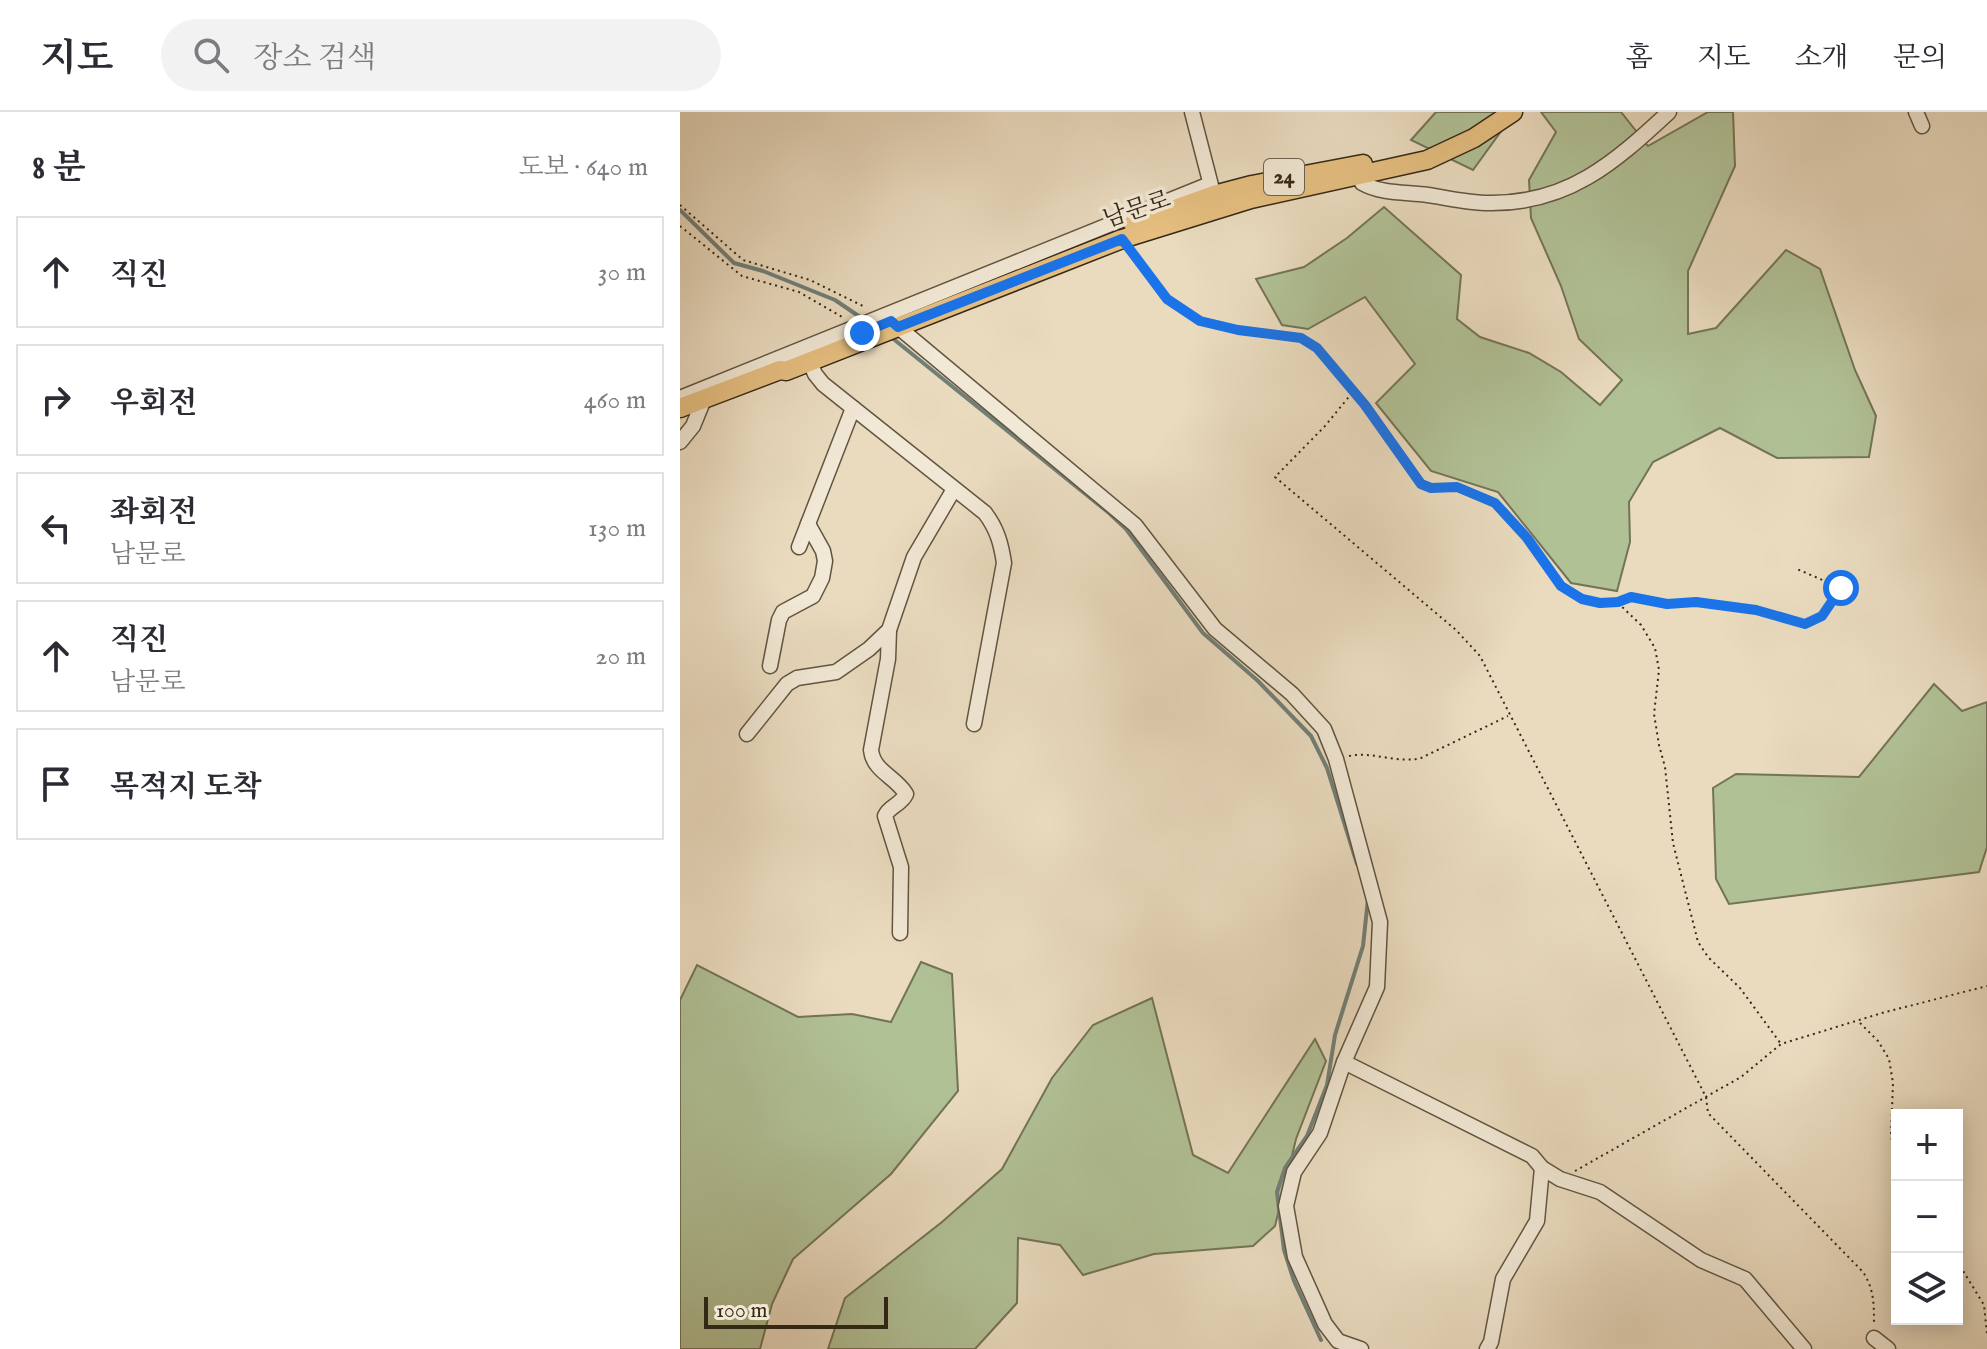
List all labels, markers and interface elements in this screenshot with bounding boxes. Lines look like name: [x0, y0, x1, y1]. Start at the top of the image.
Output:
search box: [161, 19, 721, 91]
icon: search: [189, 33, 233, 77]
text: 지도: [40, 36, 113, 84]
text: 장소 검색: [253, 40, 376, 78]
text: 홈: [1626, 41, 1653, 76]
text: 지도: [1697, 41, 1751, 76]
text: 소개: [1795, 41, 1849, 76]
text: 문의: [1893, 41, 1947, 76]
text: 8 분: [32, 147, 86, 190]
text: 도보 · 640 m: [518, 151, 648, 184]
road number: 24: [1264, 159, 1304, 195]
street label: 남문로: [1099, 185, 1175, 235]
icon: ahead: [34, 250, 78, 294]
text: 30 m: [598, 256, 646, 289]
text: 직진: [110, 257, 168, 295]
route end: [844, 315, 880, 351]
icon: right: [34, 378, 78, 422]
text: 460 m: [584, 384, 646, 417]
text: 우회전: [110, 385, 197, 423]
text: 좌회전: [110, 494, 197, 532]
icon: left: [34, 506, 78, 550]
text: 130 m: [588, 512, 646, 545]
text: 남문로: [110, 538, 185, 571]
route start: [1823, 570, 1859, 606]
text: 직진: [110, 622, 168, 660]
icon: ahead: [34, 634, 78, 678]
text: 20 m: [595, 640, 646, 673]
text: 남문로: [110, 666, 185, 699]
icon: arrive: [34, 762, 78, 806]
text: 목적지 도착: [110, 769, 261, 807]
map controls: [1891, 1109, 1963, 1325]
button: +: [1891, 1109, 1963, 1181]
button: −: [1891, 1181, 1963, 1253]
button: layers: [1891, 1253, 1963, 1325]
scale bar: [704, 1293, 888, 1329]
text: 100 m: [716, 1297, 768, 1325]

